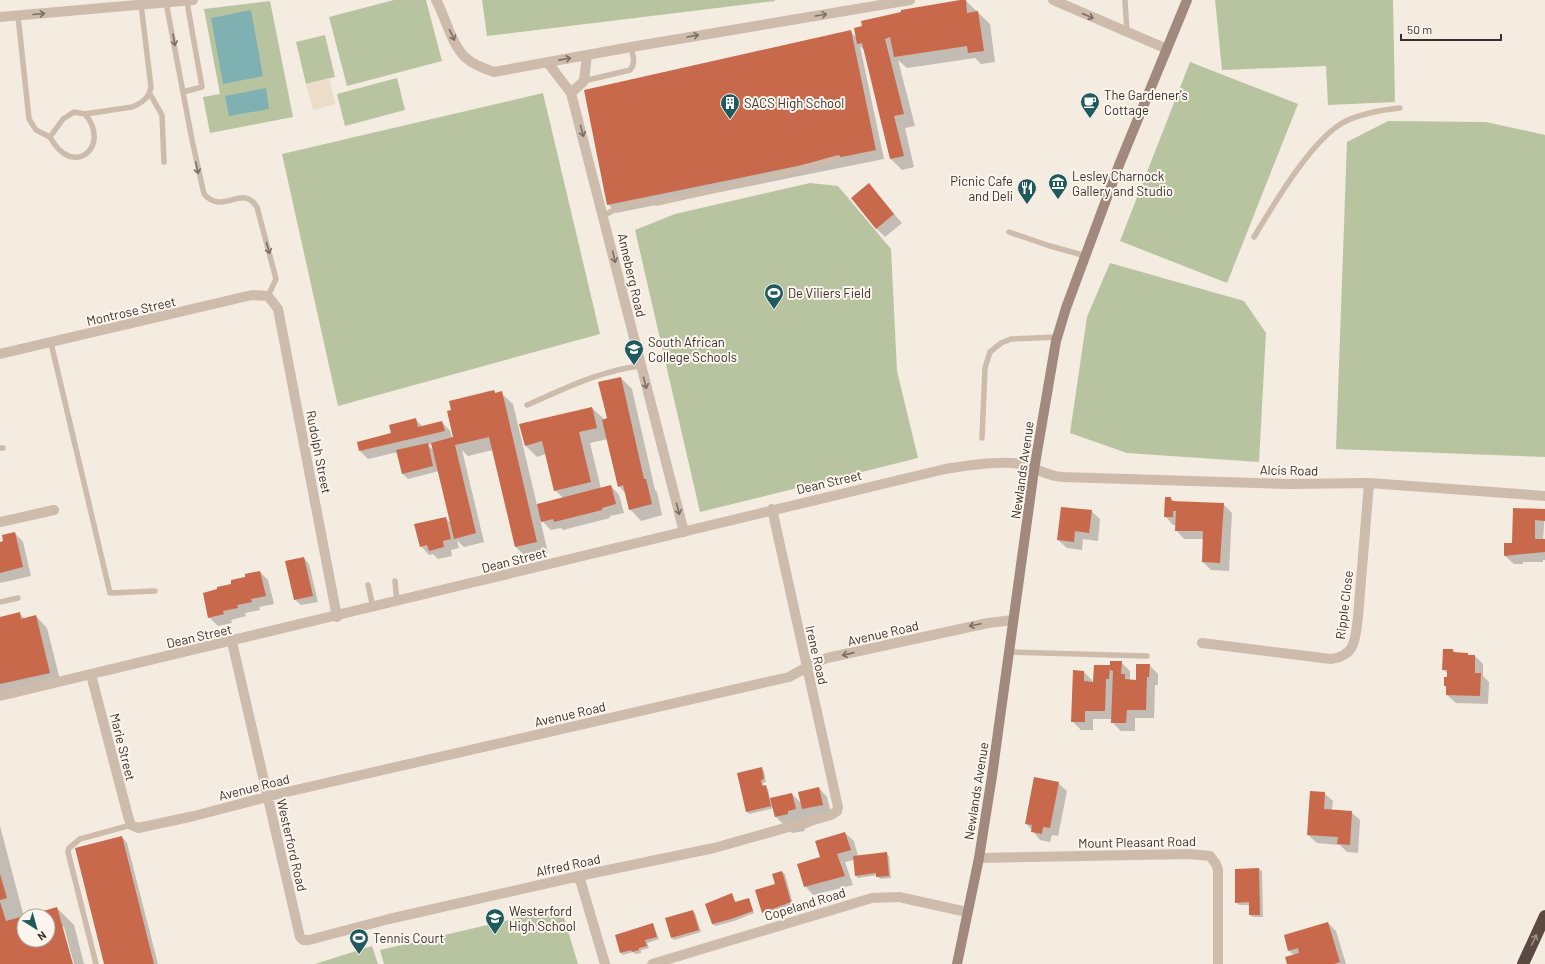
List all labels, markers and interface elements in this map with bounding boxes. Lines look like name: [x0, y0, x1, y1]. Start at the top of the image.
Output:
one-way arrow: [32, 10, 45, 17]
one-way arrow: [814, 11, 827, 19]
one-way arrow: [1082, 13, 1094, 20]
scale bar: [1401, 16, 1501, 42]
text: 50 m: [1407, 22, 1432, 36]
one-way arrow: [449, 29, 456, 41]
one-way arrow: [686, 32, 699, 40]
one-way arrow: [170, 33, 178, 46]
one-way arrow: [558, 55, 571, 63]
place label: The Gardener's Cottage: [1104, 87, 1188, 118]
cafe icon: The Gardener's Cottage: [1079, 91, 1101, 119]
building icon: SACS High School: [719, 92, 741, 120]
place label: SACS High School: [744, 95, 844, 111]
one-way arrow: [578, 124, 586, 137]
one-way arrow: [194, 161, 202, 174]
place label: Lesley Charnock Gallery and Studio: [1072, 168, 1173, 199]
museum icon: Lesley Charnock Gallery and Studio: [1047, 172, 1069, 200]
place label: Picnic Cafe and Deli: [950, 173, 1013, 204]
restaurant icon: Picnic Cafe and Deli: [1016, 177, 1038, 205]
street label: Anneberg Road: [615, 232, 649, 318]
one-way arrow: [265, 241, 272, 254]
one-way arrow: [611, 250, 618, 263]
sports icon: De Viliers Field: [763, 282, 785, 310]
place label: De Viliers Field: [788, 285, 871, 301]
street label: Montrose Street: [85, 293, 177, 329]
place label: South African College Schools: [648, 334, 737, 365]
school or university icon: South African College Schools: [623, 338, 645, 366]
one-way arrow: [641, 377, 649, 390]
street label: Rudolph Street: [303, 409, 335, 495]
street label: Newlands Avenue: [1007, 420, 1037, 520]
street label: Alcis Road: [1260, 461, 1318, 479]
street label: Dean Street: [795, 467, 863, 497]
one-way arrow: [675, 502, 682, 515]
street label: Dean Street: [480, 544, 548, 576]
street label: Ripple Close: [1332, 570, 1356, 640]
street label: Avenue Road: [846, 617, 920, 649]
street label: Dean Street: [165, 621, 233, 651]
one-way arrow: [969, 622, 982, 630]
street label: Irene Road: [802, 624, 832, 686]
one-way arrow: [842, 650, 855, 658]
street label: Avenue Road: [533, 698, 607, 730]
street label: Marie Street: [107, 712, 139, 782]
street label: Newlands Avenue: [960, 741, 992, 841]
street label: Avenue Road: [217, 770, 291, 804]
street label: Westerford Road: [274, 797, 310, 893]
street label: Mount Pleasant Road: [1078, 833, 1196, 851]
street label: Alfred Road: [534, 850, 602, 880]
street label: Copeland Road: [763, 884, 847, 924]
place label: Westerford High School: [509, 903, 576, 934]
school or university icon: Westerford High School: [484, 907, 506, 935]
north arrow: [16, 908, 56, 948]
sports icon: Tennis Court: [348, 927, 370, 955]
text: N: [35, 929, 49, 944]
place label: Tennis Court: [373, 930, 444, 946]
one-way arrow: [1531, 935, 1538, 947]

